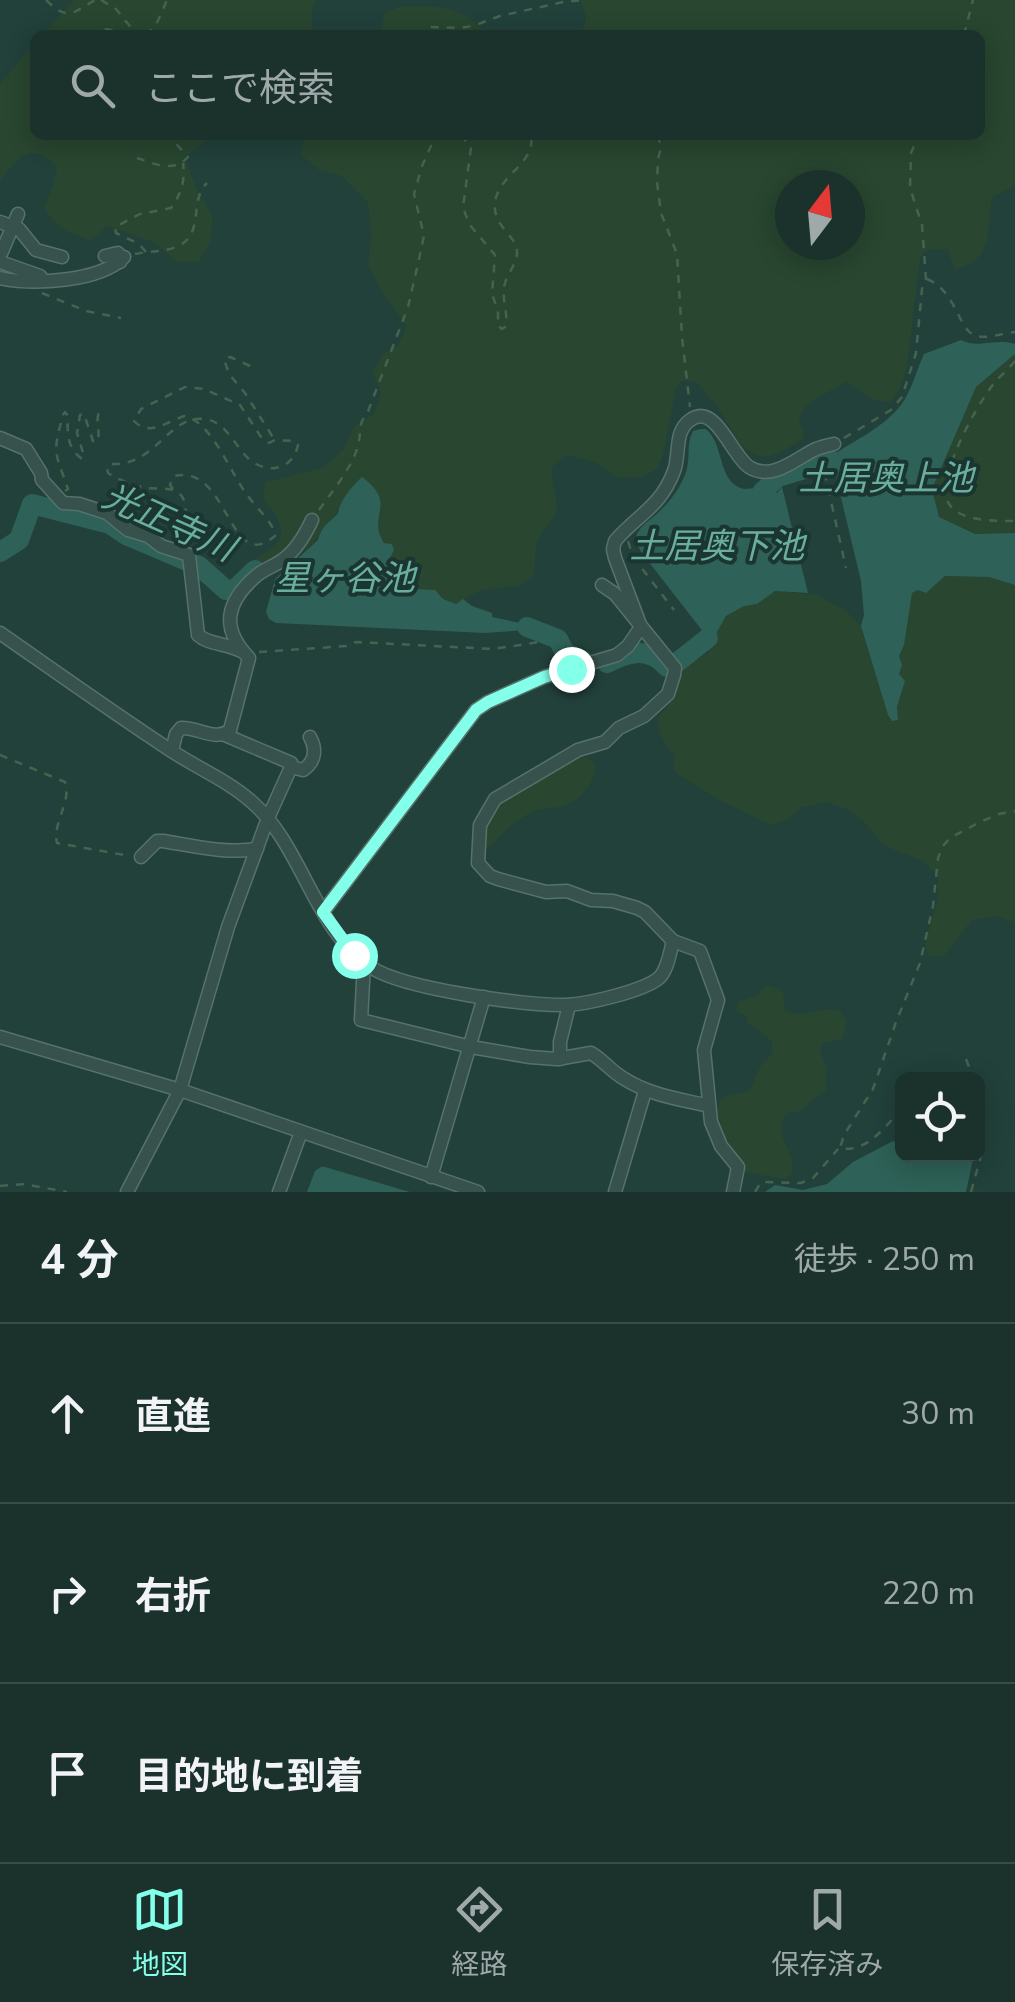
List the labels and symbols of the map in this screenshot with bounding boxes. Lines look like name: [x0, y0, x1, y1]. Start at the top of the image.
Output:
north arrow: [775, 170, 865, 260]
water label: 土居奥上池: [798, 455, 976, 502]
water label: 光正寺川: [95, 473, 246, 574]
water label: 土居奥下池: [629, 523, 807, 570]
water label: 星ヶ谷池: [275, 555, 418, 602]
route end: [549, 647, 595, 693]
route start: [332, 933, 378, 979]

